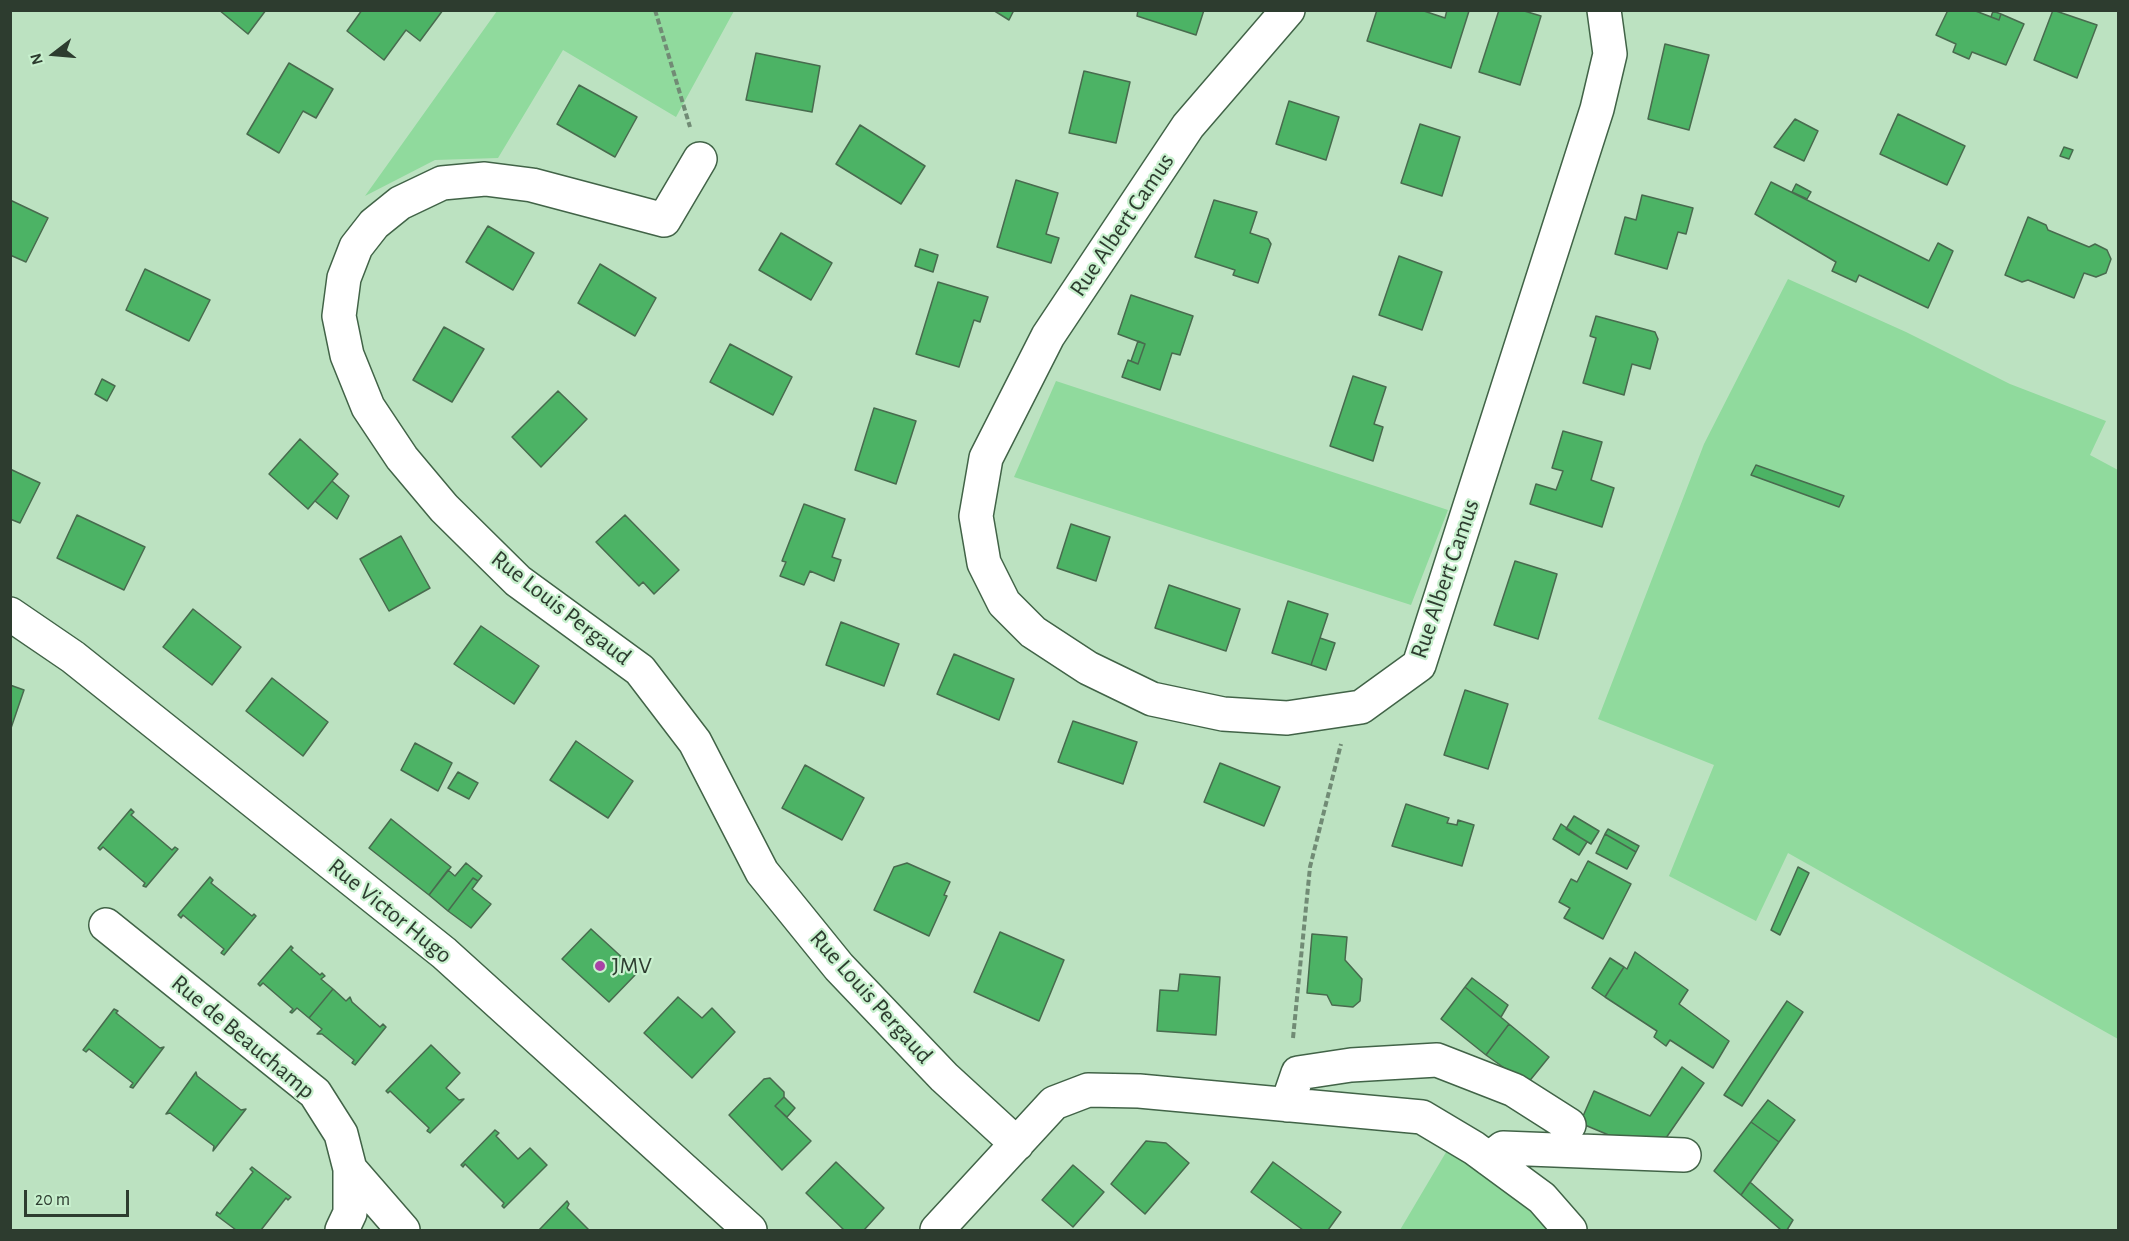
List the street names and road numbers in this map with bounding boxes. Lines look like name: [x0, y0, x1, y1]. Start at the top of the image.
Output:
street label: Rue Albert Camus: [1064, 148, 1180, 302]
street label: Rue Albert Camus: [1404, 496, 1486, 662]
street label: Rue Louis Pergaud: [485, 544, 637, 672]
street label: Rue Victor Hugo: [322, 852, 458, 970]
street label: Rue Louis Pergaud: [803, 924, 939, 1070]
street label: Rue de Beauchamp: [165, 969, 321, 1105]

